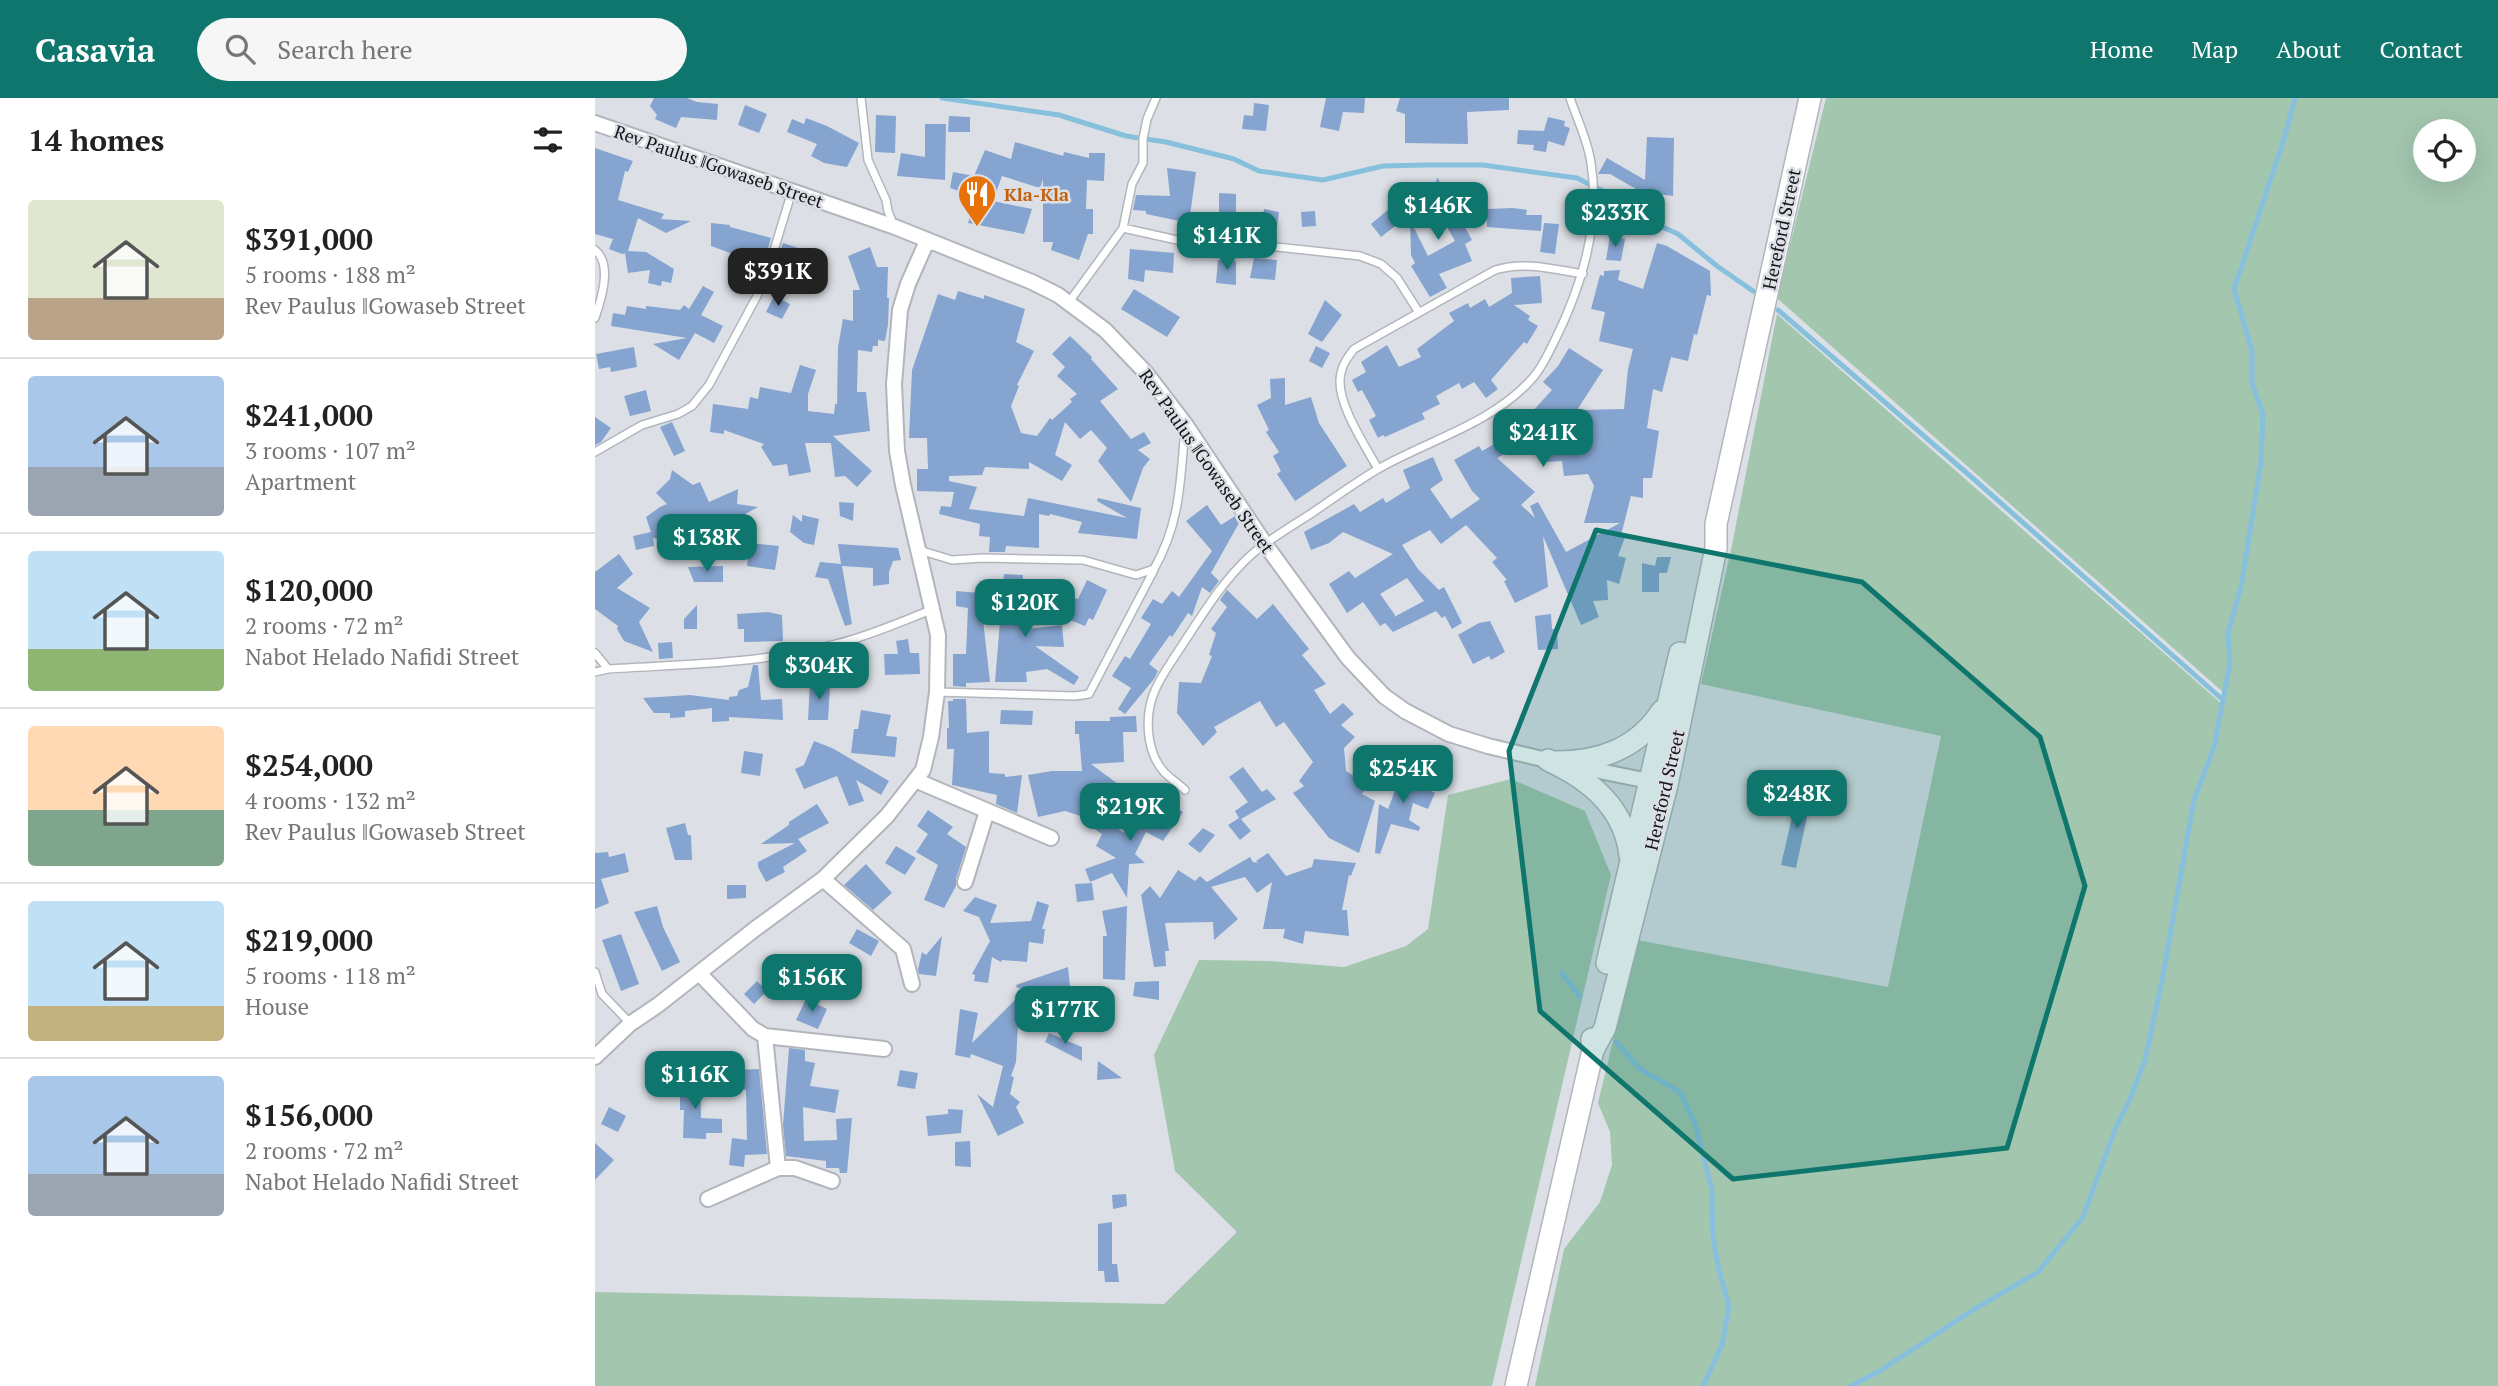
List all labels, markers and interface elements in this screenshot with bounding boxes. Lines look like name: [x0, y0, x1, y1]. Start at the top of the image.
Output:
search box: [197, 18, 687, 81]
text: Casavia: [35, 28, 155, 71]
icon: search: [221, 30, 259, 68]
text: Search here: [277, 32, 413, 66]
text: Home: [2090, 33, 2154, 65]
text: Map: [2192, 33, 2238, 65]
text: About: [2276, 33, 2342, 65]
text: Contact: [2380, 33, 2463, 65]
street label: Rev Paulus ǁGowaseb Street: [611, 119, 827, 213]
map controls: [2413, 119, 2476, 182]
button: locate: [2413, 119, 2476, 182]
text: 14 homes: [28, 120, 164, 160]
icon: filters: [529, 121, 567, 159]
street label: Hereford Street: [1756, 166, 1806, 292]
restaurant icon: Kla-Kla: [956, 173, 998, 228]
place label: Kla-Kla: [1004, 182, 1069, 206]
pin: $146K: [1389, 183, 1487, 242]
text: $146K: [1404, 189, 1472, 220]
pin: $233K: [1566, 190, 1664, 249]
text: $233K: [1581, 196, 1649, 227]
pin: $141K: [1178, 212, 1276, 272]
text: $391,000: [245, 219, 373, 259]
text: $141K: [1193, 219, 1261, 250]
icon: home: [84, 228, 168, 312]
pin: $391K: [729, 248, 827, 308]
text: $391K: [744, 255, 812, 286]
text: 5 rooms · 188 m²: [245, 259, 416, 290]
text: Rev Paulus ǁGowaseb Street: [245, 290, 526, 321]
street label: Rev Paulus ǁGowaseb Street: [1134, 364, 1280, 558]
text: $241,000: [245, 395, 373, 435]
icon: home: [84, 404, 168, 488]
pin: $241K: [1494, 410, 1592, 469]
text: $241K: [1509, 416, 1577, 447]
text: 3 rooms · 107 m²: [245, 435, 416, 466]
text: Apartment: [245, 466, 356, 497]
pin: $138K: [658, 514, 756, 574]
text: $138K: [673, 521, 741, 552]
text: $120,000: [245, 570, 373, 610]
icon: home: [84, 579, 168, 663]
pin: $120K: [976, 580, 1074, 639]
text: $120K: [991, 586, 1059, 617]
text: 2 rooms · 72 m²: [245, 610, 404, 641]
text: Nabot Helado Nafidi Street: [245, 641, 519, 672]
pin: $304K: [770, 642, 868, 702]
text: $304K: [785, 649, 853, 680]
street label: Hereford Street: [1638, 727, 1690, 853]
text: $254,000: [245, 745, 373, 785]
pin: $254K: [1354, 746, 1452, 805]
text: $254K: [1369, 752, 1437, 783]
icon: home: [84, 754, 168, 838]
pin: $248K: [1748, 770, 1846, 830]
text: $248K: [1763, 777, 1831, 808]
pin: $219K: [1081, 784, 1179, 843]
text: 4 rooms · 132 m²: [245, 785, 416, 816]
text: $219K: [1096, 790, 1164, 821]
text: Rev Paulus ǁGowaseb Street: [245, 816, 526, 847]
text: $219,000: [245, 920, 373, 960]
icon: home: [84, 929, 168, 1013]
pin: $156K: [763, 954, 861, 1014]
text: 5 rooms · 118 m²: [245, 960, 416, 991]
text: $156K: [778, 961, 846, 992]
pin: $177K: [1016, 986, 1114, 1046]
text: House: [245, 991, 309, 1022]
text: $177K: [1031, 993, 1099, 1024]
pin: $116K: [646, 1052, 744, 1111]
text: $116K: [661, 1058, 729, 1089]
text: $156,000: [245, 1095, 373, 1135]
icon: home: [84, 1104, 168, 1188]
text: 2 rooms · 72 m²: [245, 1135, 404, 1166]
text: Nabot Helado Nafidi Street: [245, 1166, 519, 1197]

